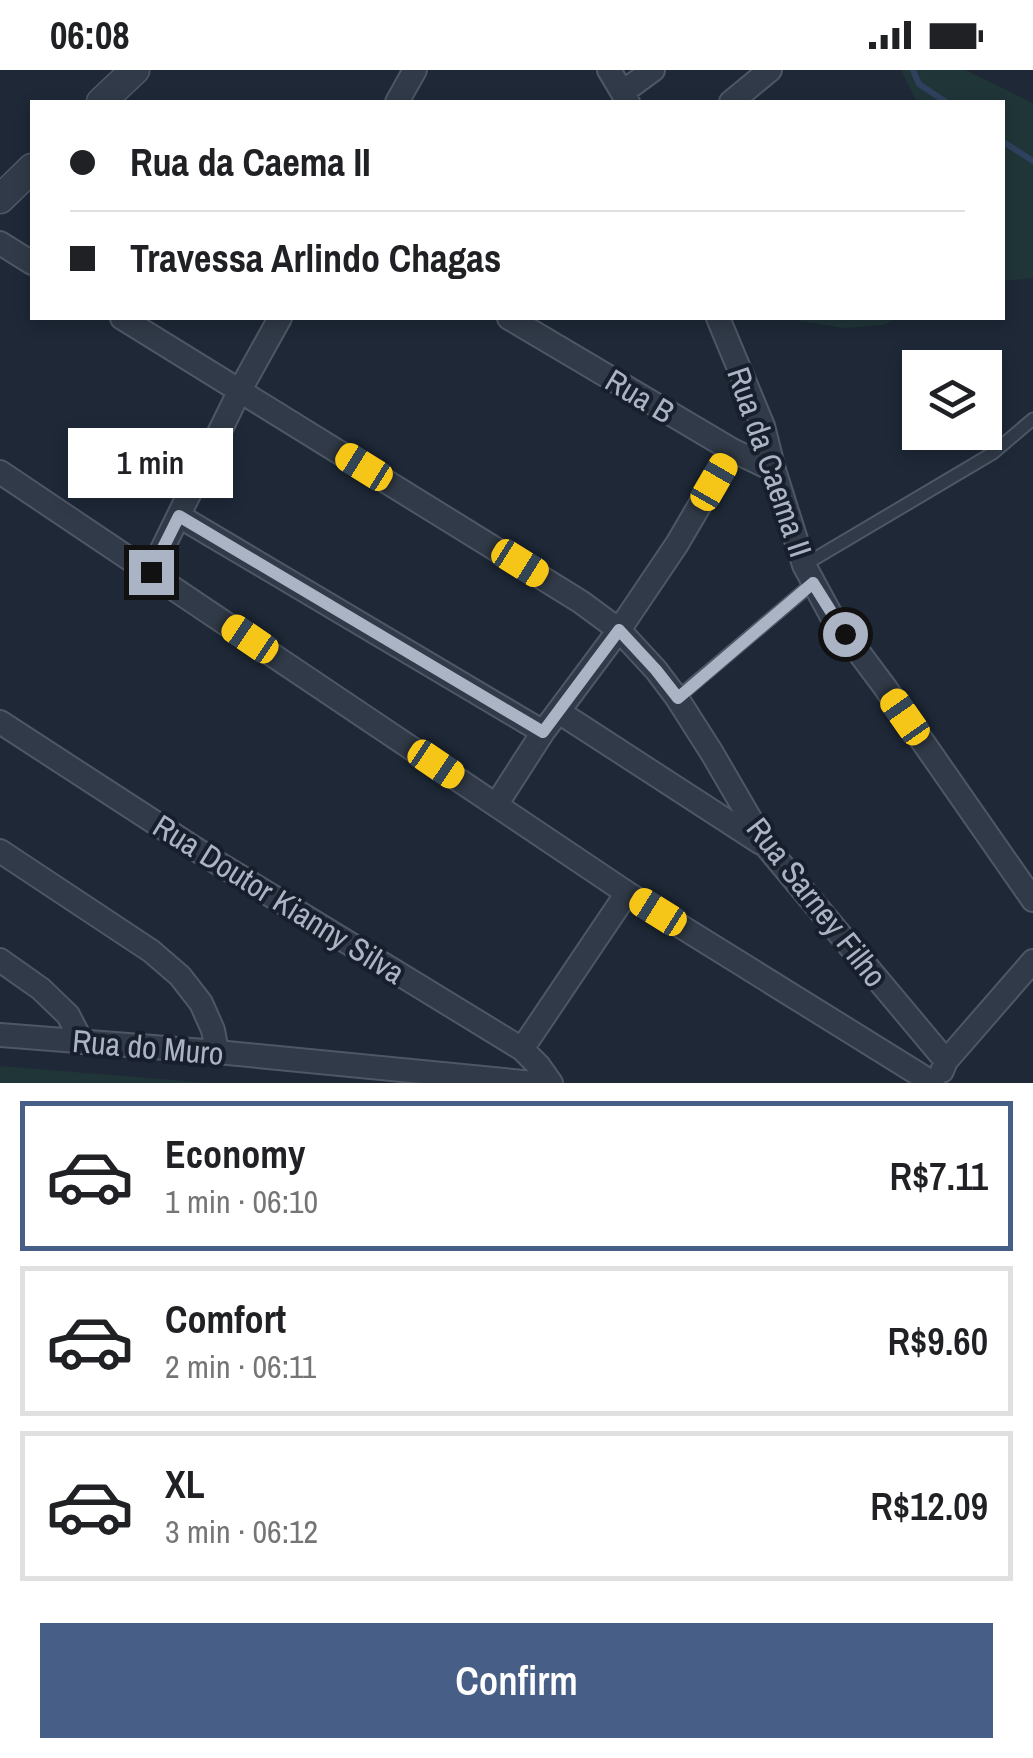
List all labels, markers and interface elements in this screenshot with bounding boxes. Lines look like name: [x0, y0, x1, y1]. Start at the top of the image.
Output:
text: 06:08: [50, 10, 130, 61]
text: Rua da Caema II: [130, 137, 371, 188]
text: Travessa Arlindo Chagas: [130, 233, 501, 284]
map controls: [902, 350, 1002, 450]
button: layers: [902, 350, 1002, 450]
street label: Rua B: [598, 359, 682, 433]
street label: Rua da Caema II: [717, 361, 823, 563]
callout: 1 min: [68, 427, 234, 497]
car: [331, 438, 397, 496]
text: 1 min: [117, 441, 184, 484]
car: [686, 449, 742, 515]
car: [487, 534, 553, 592]
route end: [129, 550, 174, 595]
car: [217, 610, 283, 668]
route start: [823, 612, 868, 657]
car: [876, 684, 934, 750]
car: [403, 735, 469, 793]
street label: Rua Doutor Kianny Silva: [145, 804, 413, 994]
street label: Rua Sarney Filho: [737, 808, 897, 996]
car: [625, 883, 691, 941]
street label: Rua do Muro: [71, 1019, 225, 1075]
text: Economy: [165, 1129, 305, 1180]
icon: car: [45, 1131, 135, 1221]
text: R$7.11: [889, 1151, 988, 1202]
text: 1 min · 06:10: [165, 1180, 318, 1223]
text: Comfort: [165, 1294, 286, 1345]
icon: car: [45, 1296, 135, 1386]
text: R$9.60: [888, 1316, 988, 1367]
text: 2 min · 06:11: [165, 1345, 316, 1388]
text: XL: [165, 1459, 205, 1510]
icon: car: [45, 1461, 135, 1551]
text: R$12.09: [870, 1481, 988, 1532]
text: 3 min · 06:12: [165, 1510, 318, 1553]
button: Confirm: [40, 1623, 993, 1738]

